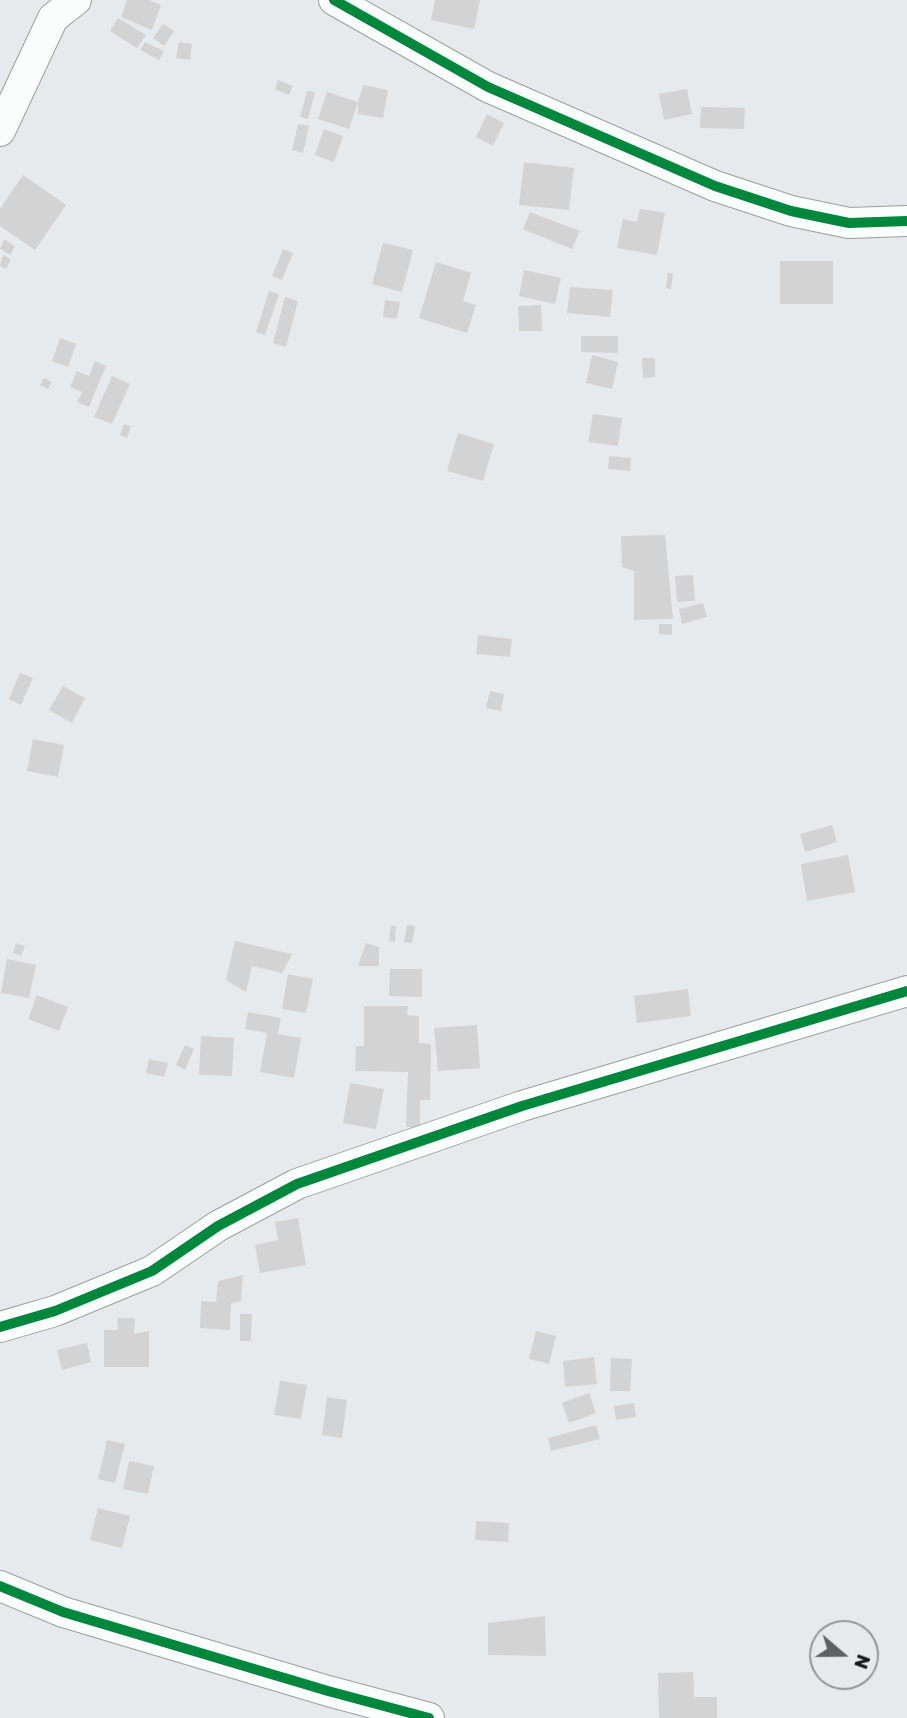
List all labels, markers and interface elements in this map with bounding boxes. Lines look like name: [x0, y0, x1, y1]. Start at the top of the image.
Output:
north arrow: [809, 1620, 879, 1690]
text: N: [849, 1651, 875, 1672]

